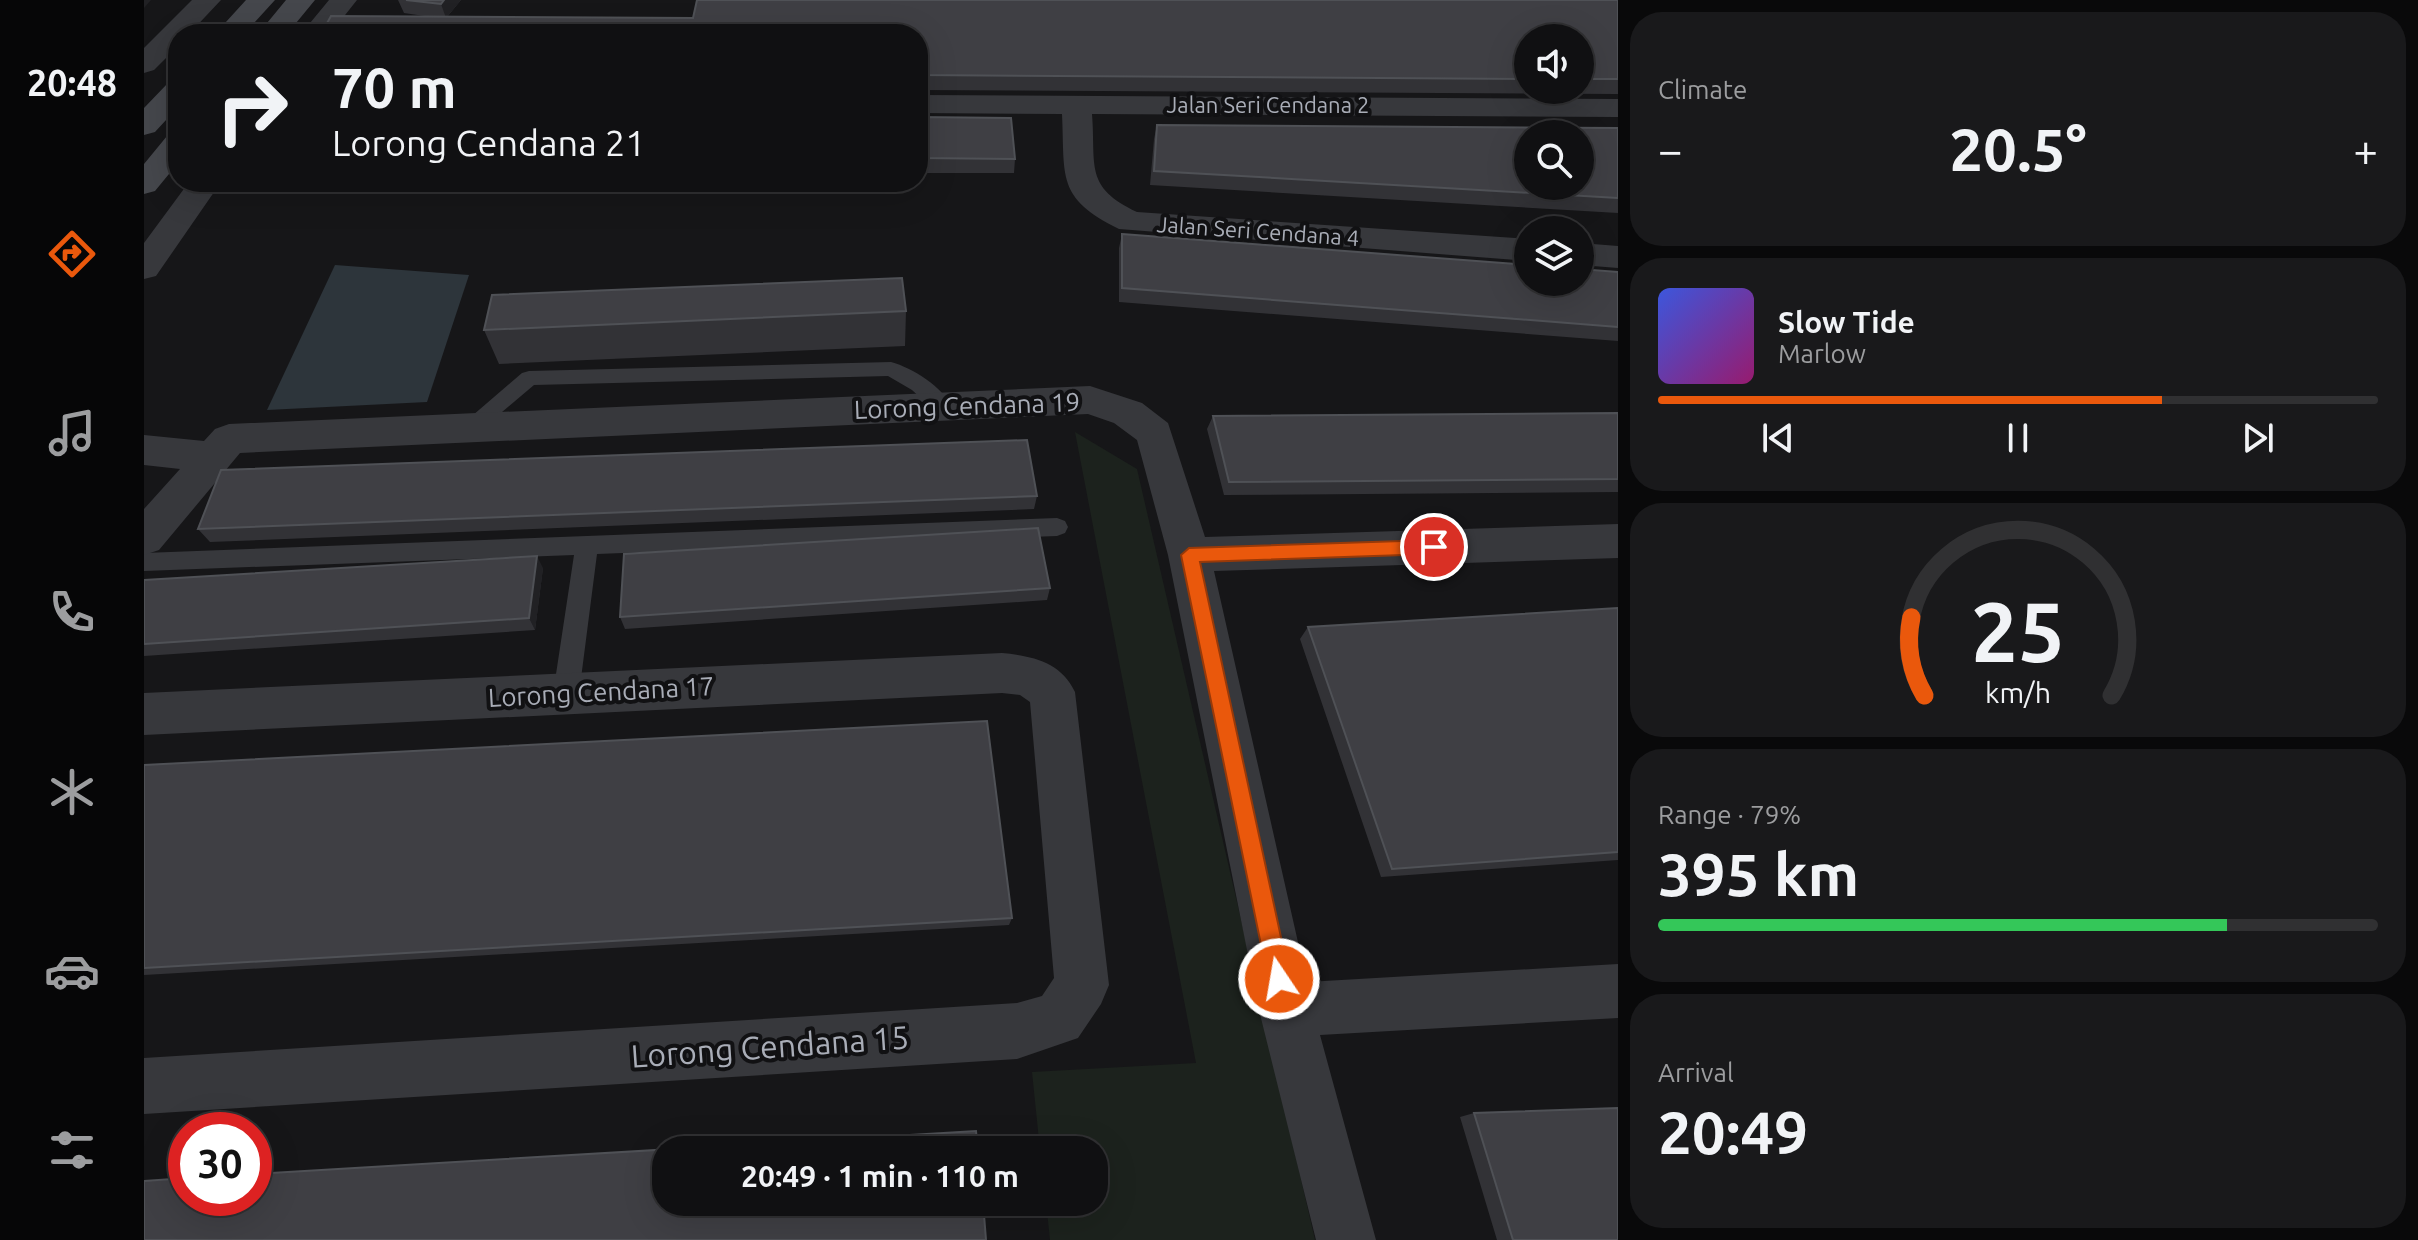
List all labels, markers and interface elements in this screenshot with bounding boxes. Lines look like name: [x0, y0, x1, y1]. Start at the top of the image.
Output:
map controls: [1514, 24, 1594, 296]
button: sound: [1514, 24, 1594, 104]
icon: right: [200, 56, 304, 160]
text: 70 m: [332, 56, 457, 119]
text: 20:48: [27, 62, 117, 103]
text: Climate: [1658, 75, 1747, 104]
street label: Jalan Seri Cendana 2: [1167, 92, 1369, 117]
text: 20.5°: [1949, 115, 2087, 182]
button: search: [1514, 120, 1594, 200]
text: Lorong Cendana 21: [332, 122, 646, 163]
text: −: [1658, 125, 1683, 174]
text: +: [2353, 125, 2378, 174]
street label: Jalan Seri Cendana 4: [1156, 211, 1360, 250]
button: layers: [1514, 216, 1594, 296]
icon: directions: [44, 226, 100, 282]
text: Slow Tide: [1778, 305, 1915, 339]
text: Marlow: [1778, 339, 1866, 368]
street label: Lorong Cendana 19: [853, 387, 1081, 424]
icon: music: [44, 405, 100, 461]
icon: previous: [1756, 416, 1800, 460]
icon: pause: [1996, 416, 2040, 460]
icon: next: [2236, 416, 2280, 460]
pin: [1400, 513, 1468, 581]
icon: arrive: [1412, 525, 1456, 569]
icon: phone: [44, 584, 100, 640]
text: 25: [1971, 584, 2065, 678]
street label: Lorong Cendana 17: [487, 671, 715, 712]
text: km/h: [1985, 676, 2051, 708]
icon: climate: [44, 764, 100, 820]
text: Range · 79%: [1658, 800, 1801, 829]
text: 395 km: [1658, 840, 1859, 907]
position arrow: [1237, 937, 1321, 1021]
icon: car: [44, 943, 100, 999]
street label: Lorong Cendana 15: [630, 1018, 910, 1074]
text: Arrival: [1658, 1058, 1734, 1087]
text: 20:49: [1658, 1098, 1808, 1165]
speed limit sign: 30: [168, 1112, 272, 1216]
icon: filters: [44, 1122, 100, 1178]
text: 20:49 · 1 min · 110 m: [741, 1159, 1019, 1193]

